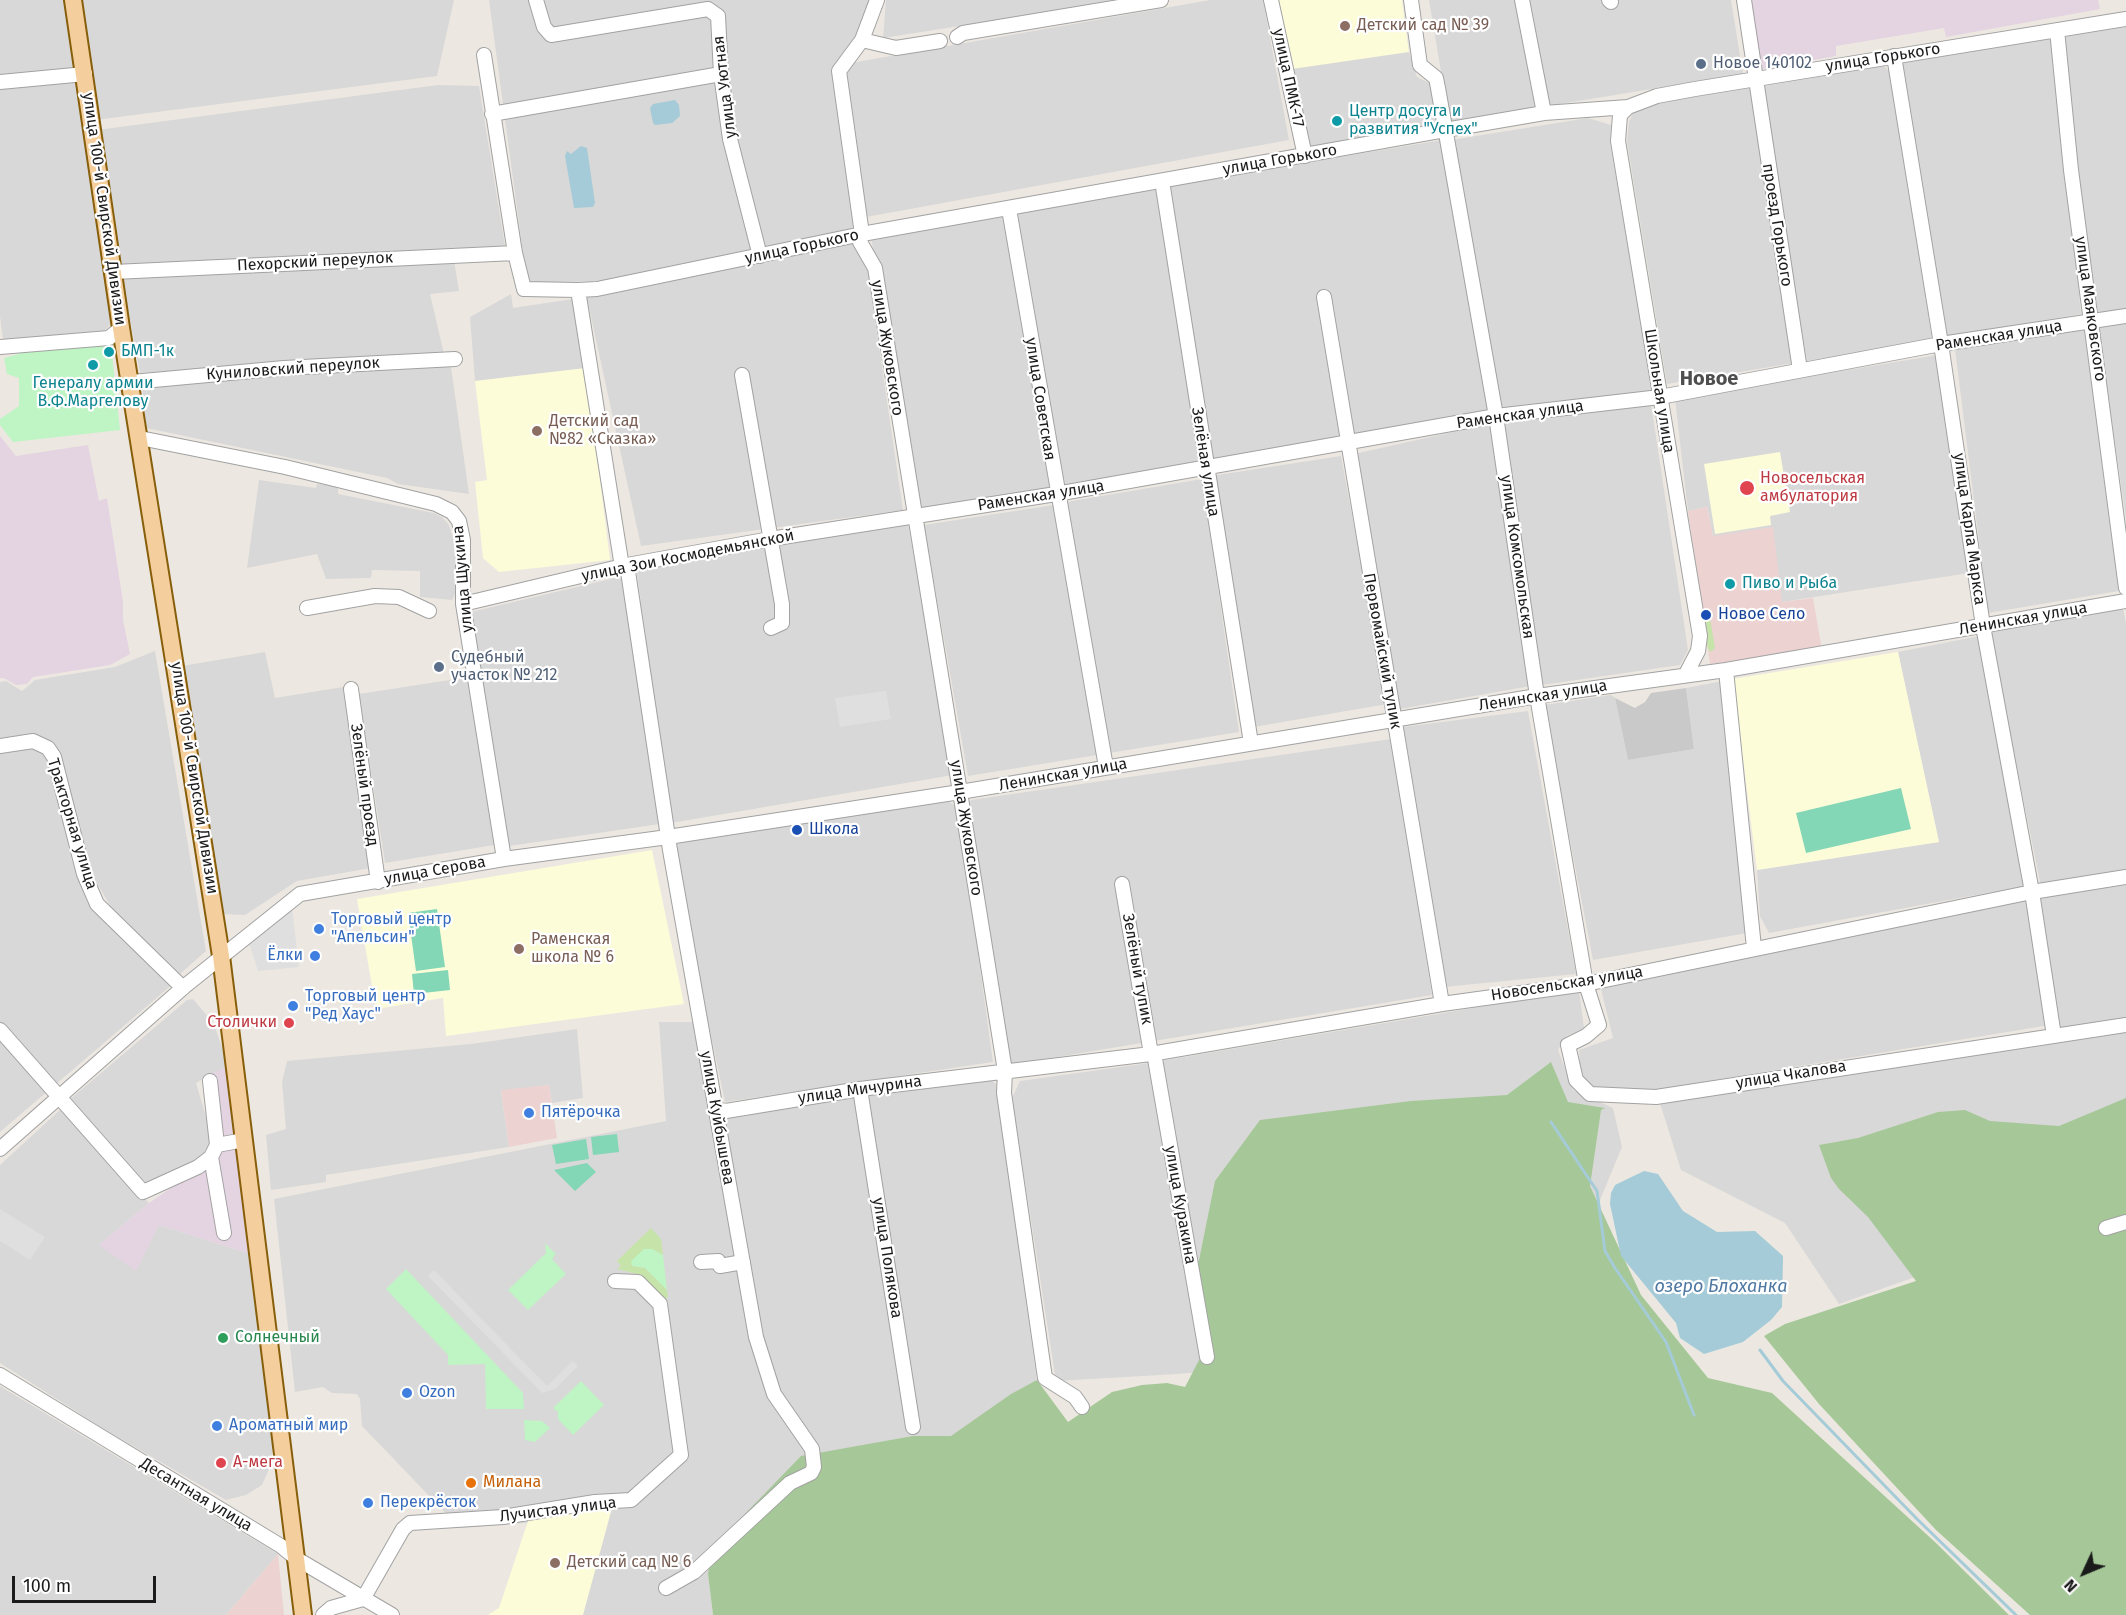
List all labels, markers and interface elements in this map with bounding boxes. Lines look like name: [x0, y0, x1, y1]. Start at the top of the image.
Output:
place label: Детский сад № 39: [1357, 16, 1489, 36]
marker: Детский сад № 39: [1338, 19, 1352, 33]
street label: улица ПМК-17: [1268, 27, 1308, 129]
street label: улица Уютная: [709, 35, 741, 139]
street label: улица Горького: [1824, 39, 1942, 77]
place label: Новое 140102: [1713, 54, 1812, 74]
marker: Новое 140102: [1694, 57, 1708, 71]
street label: улица 100-й Свирской Дивизии: [78, 91, 130, 327]
place label: Центр досуга и развития "Успех": [1349, 102, 1478, 140]
marker: Центр досуга и развития "Успех": [1330, 114, 1344, 128]
street label: улица Горького: [1221, 140, 1339, 180]
street label: проезд Горького: [1758, 162, 1796, 288]
street label: улица Горького: [743, 226, 861, 268]
street label: улица Маяковского: [2070, 235, 2110, 383]
street label: Пехорский переулок: [237, 248, 393, 276]
street label: улица Жуковского: [867, 279, 907, 417]
street label: Раменская улица: [1934, 316, 2064, 356]
street label: Школьная улица: [1640, 328, 1678, 454]
street label: улица Советская: [1021, 336, 1059, 462]
place label: БМП-1к: [121, 342, 174, 362]
marker: БМП-1к: [102, 345, 116, 359]
street label: Куниловский переулок: [206, 353, 380, 385]
marker: Генералу армии В.Ф.Маргелову: [86, 358, 100, 372]
district label: Новое: [1680, 367, 1738, 391]
place label: Генералу армии В.Ф.Маргелову: [33, 374, 153, 412]
street label: Раменская улица: [1455, 397, 1585, 433]
street label: Зелёная улица: [1187, 406, 1223, 518]
place label: Детский сад №82 «Сказка»: [549, 412, 656, 450]
marker: Детский сад №82 «Сказка»: [530, 424, 544, 438]
street label: улица Карла Маркса: [1949, 452, 1989, 606]
place label: Новосельская амбулатория: [1760, 469, 1865, 507]
street label: улица Комсомольская: [1496, 474, 1538, 640]
street label: Раменская улица: [976, 476, 1106, 516]
marker: Новосельская амбулатория: [1738, 479, 1756, 497]
street label: улица Щукина: [449, 525, 477, 633]
street label: улица Зои Космодемьянской: [580, 526, 796, 586]
street label: Первомайский тупик: [1359, 571, 1405, 731]
place label: Пиво и Рыба: [1742, 574, 1837, 594]
marker: Пиво и Рыба: [1723, 577, 1737, 591]
street label: Ленинская улица: [1957, 598, 2089, 640]
place label: Новое Село: [1718, 605, 1805, 625]
marker: Новое Село: [1699, 608, 1713, 622]
place label: Судебный участок № 212: [451, 648, 557, 686]
street label: улица 100-й Свирской Дивизии: [166, 660, 222, 896]
marker: Судебный участок № 212: [432, 660, 446, 674]
street label: Ленинская улица: [1477, 676, 1609, 716]
street label: Зелёный проезд: [346, 723, 382, 847]
street label: Ленинская улица: [997, 754, 1129, 796]
street label: Тракторная улица: [43, 756, 101, 892]
street label: улица Жуковского: [946, 759, 986, 897]
place label: Школа: [809, 820, 859, 840]
marker: Школа: [790, 823, 804, 837]
street label: улица Серова: [383, 853, 487, 889]
place label: Торговый центр "Апельсин": [331, 910, 452, 948]
street label: Зелёный тупик: [1118, 912, 1156, 1026]
marker: Торговый центр "Апельсин": [312, 922, 326, 936]
place label: Раменская школа № 6: [531, 930, 614, 968]
marker: Раменская школа № 6: [512, 942, 526, 956]
place label: Ёлки: [267, 946, 303, 966]
marker: Ёлки: [308, 949, 322, 963]
street label: Новосельская улица: [1489, 962, 1645, 1006]
place label: Торговый центр "Ред Хаус": [305, 987, 426, 1025]
marker: Торговый центр "Ред Хаус": [286, 999, 300, 1013]
place label: Столички: [207, 1013, 277, 1033]
marker: Столички: [282, 1016, 296, 1030]
street label: улица Куйбышева: [696, 1050, 738, 1186]
street label: улица Чкалова: [1734, 1057, 1848, 1093]
street label: улица Мичурина: [797, 1072, 923, 1108]
place label: Пятёрочка: [541, 1103, 621, 1123]
marker: Пятёрочка: [522, 1106, 536, 1120]
street label: улица Куракина: [1160, 1144, 1200, 1266]
street label: улица Полякова: [868, 1196, 906, 1320]
water label: озеро Блоханка: [1654, 1276, 1788, 1298]
place label: Солнечный: [235, 1328, 320, 1348]
marker: Солнечный: [216, 1331, 230, 1345]
place label: Ozon: [419, 1383, 456, 1403]
marker: Ozon: [400, 1386, 414, 1400]
place label: Ароматный мир: [229, 1416, 348, 1436]
marker: Ароматный мир: [210, 1419, 224, 1433]
place label: А-мега: [233, 1453, 283, 1473]
street label: Десантная улица: [137, 1454, 255, 1536]
marker: А-мега: [214, 1456, 228, 1470]
place label: Милана: [483, 1473, 541, 1493]
marker: Милана: [464, 1476, 478, 1490]
place label: Перекрёсток: [380, 1493, 476, 1513]
street label: Лучистая улица: [499, 1493, 617, 1527]
marker: Перекрёсток: [361, 1496, 375, 1510]
north arrow: [2054, 1543, 2114, 1603]
place label: Детский сад № 6: [567, 1553, 691, 1573]
marker: Детский сад № 6: [548, 1556, 562, 1570]
scale bar: [15, 1564, 159, 1602]
text: 100 m: [23, 1575, 71, 1597]
text: N: [2060, 1575, 2081, 1596]

